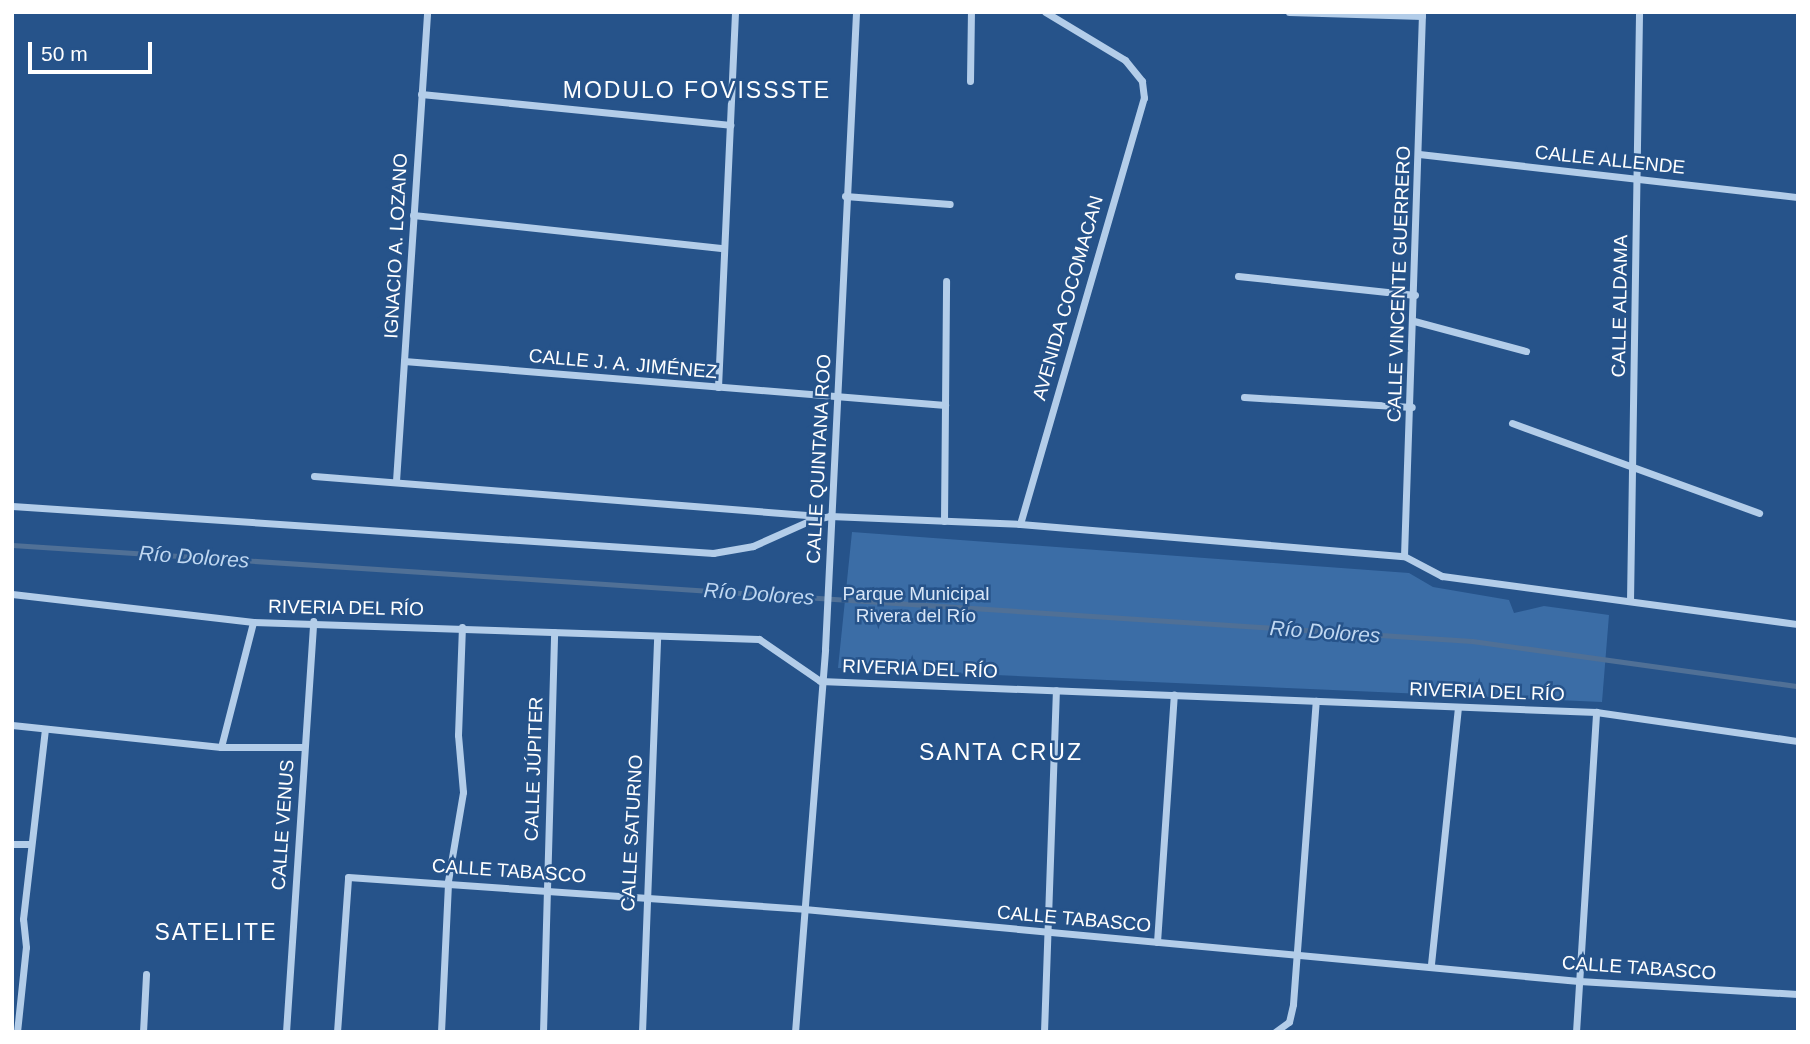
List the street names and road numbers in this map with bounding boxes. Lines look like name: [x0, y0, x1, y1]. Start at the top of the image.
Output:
street label: CALLE ALLENDE: [1533, 141, 1687, 179]
street label: CALLE VINCENTE GUERRERO: [1383, 145, 1415, 423]
street label: IGNACIO A. LOZANO: [380, 152, 412, 340]
street label: AVENIDA COCOMACAN: [1028, 193, 1108, 403]
street label: CALLE ALDAMA: [1607, 234, 1633, 378]
street label: CALLE J. A. JIMÉNEZ: [527, 344, 719, 384]
street label: CALLE QUINTANA ROO: [802, 353, 836, 565]
street label: RIVERIA DEL RÍO: [267, 595, 425, 621]
street label: RIVERIA DEL RÍO: [841, 655, 999, 683]
street label: RIVERIA DEL RÍO: [1408, 678, 1566, 706]
street label: CALLE JÚPITER: [520, 696, 548, 842]
street label: CALLE SATURNO: [617, 754, 647, 912]
street label: CALLE VENUS: [267, 759, 299, 891]
street label: CALLE TABASCO: [431, 854, 587, 888]
street label: CALLE TABASCO: [996, 901, 1152, 937]
street label: CALLE TABASCO: [1561, 951, 1717, 985]

